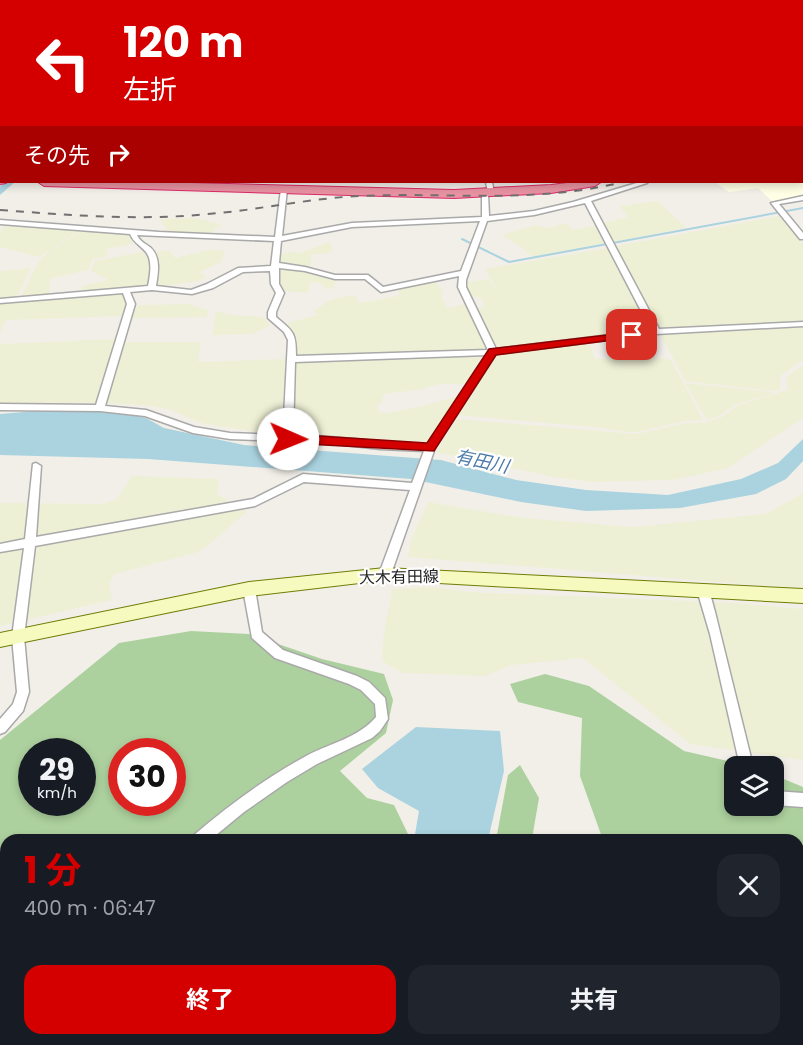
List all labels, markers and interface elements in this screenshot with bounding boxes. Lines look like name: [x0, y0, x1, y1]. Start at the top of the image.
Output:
text: 120 m: [123, 13, 244, 72]
icon: left: [24, 24, 102, 102]
text: 左折: [123, 71, 177, 108]
icon: right: [102, 138, 135, 171]
text: その先: [24, 140, 90, 171]
pin: [606, 309, 657, 360]
icon: arrive: [615, 318, 648, 351]
position arrow: [256, 407, 320, 471]
water label: 有田川: [453, 443, 513, 479]
street label: 大木有田線: [359, 565, 439, 589]
speed limit sign: 30: [108, 738, 186, 816]
text: 29: [39, 748, 75, 791]
map controls: [724, 756, 784, 816]
button: layers: [724, 756, 784, 816]
text: km/h: [37, 782, 77, 803]
text: 1 分: [24, 845, 81, 896]
button: close: [717, 854, 780, 917]
text: 400 m · 06:47: [24, 894, 156, 922]
button: 終了: [24, 965, 396, 1034]
button: 共有: [408, 965, 780, 1034]

